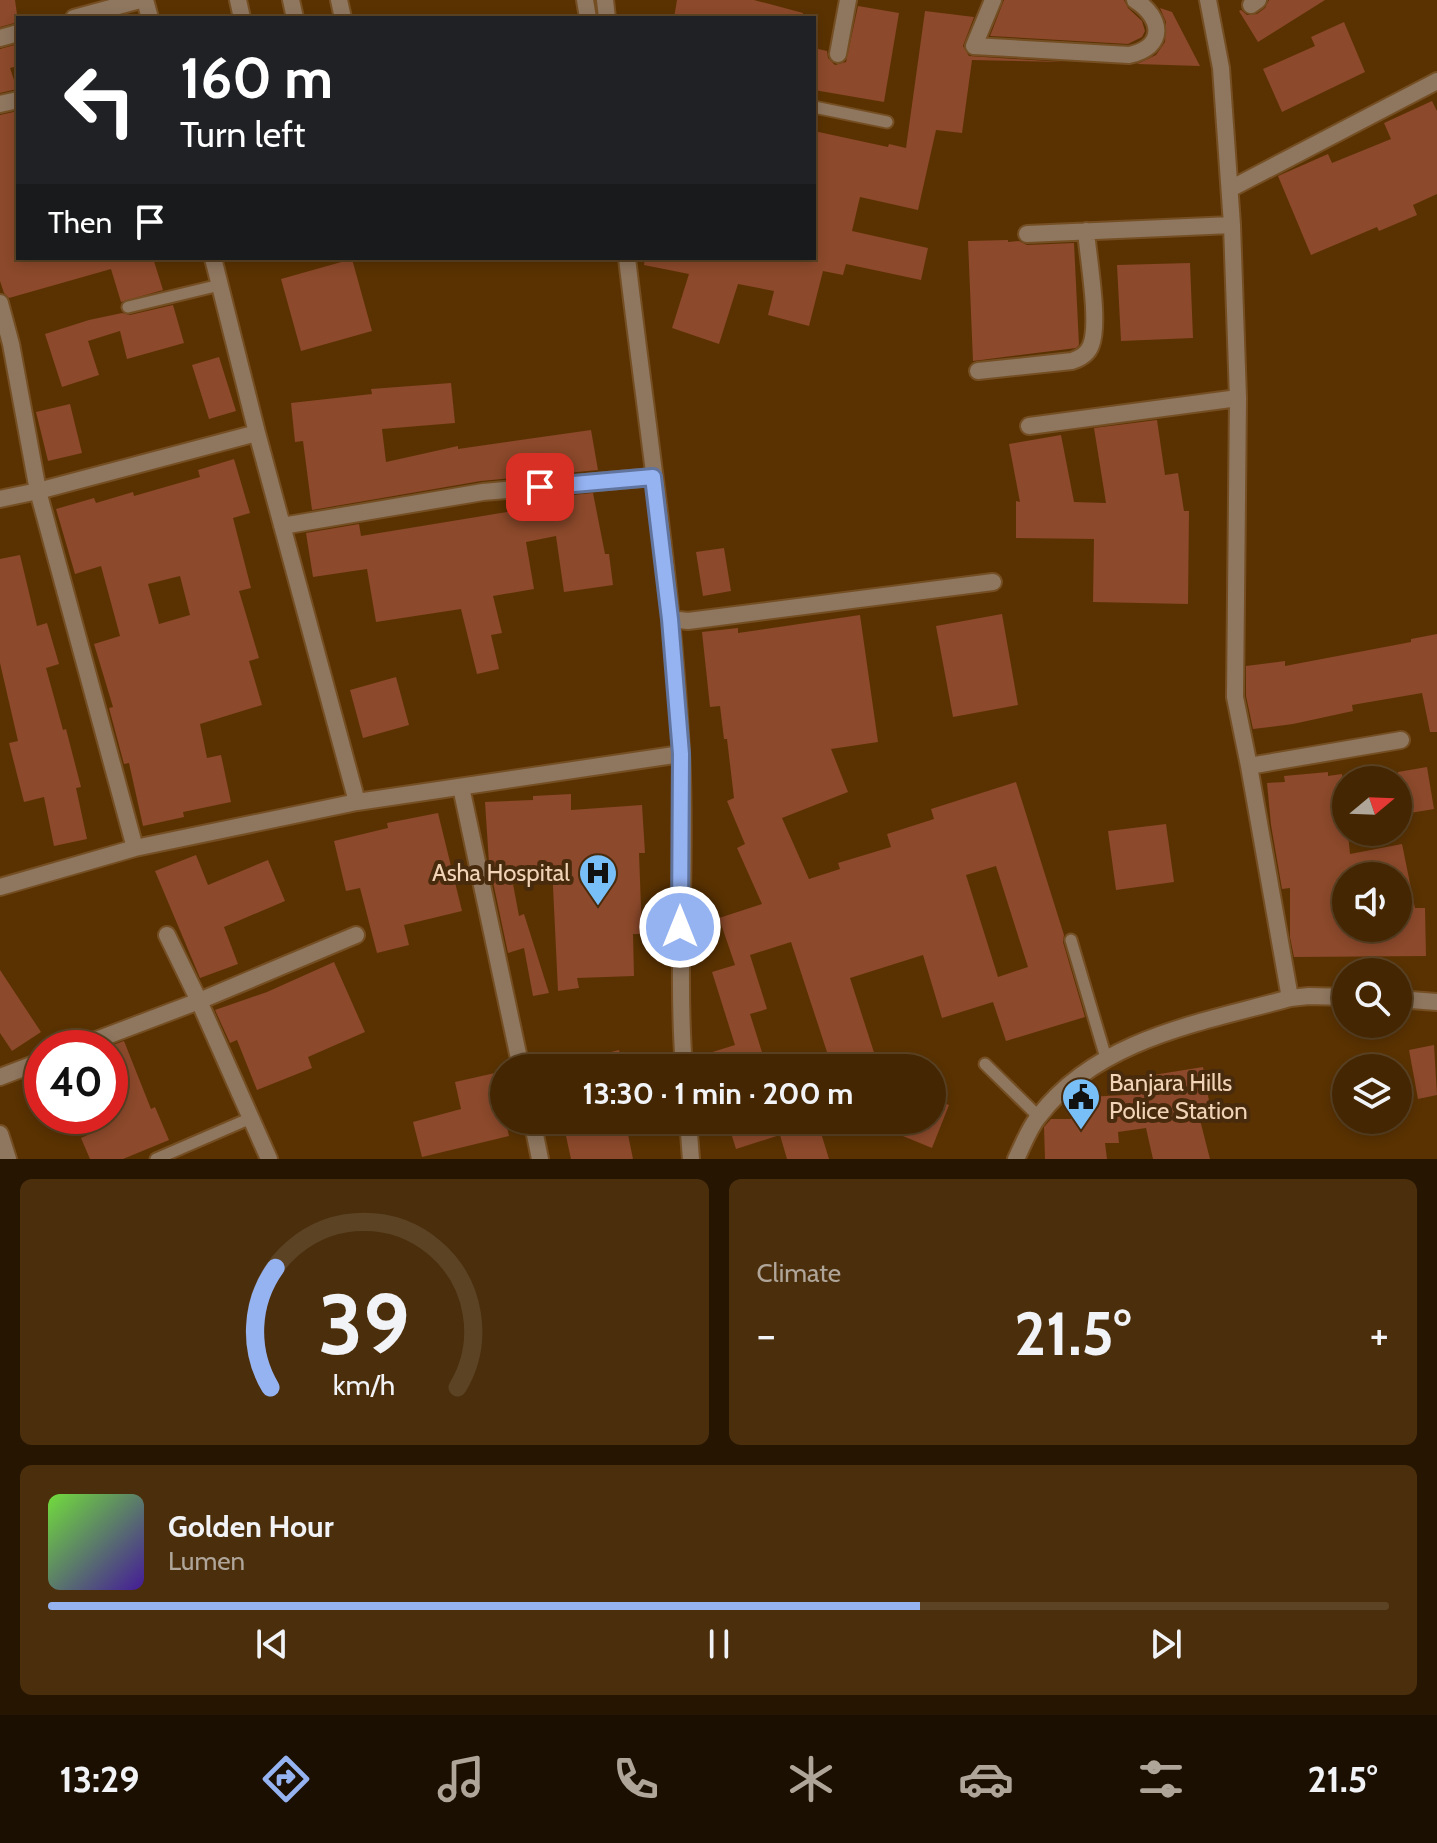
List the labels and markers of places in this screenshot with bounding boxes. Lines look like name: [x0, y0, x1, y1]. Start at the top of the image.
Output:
pin: [506, 453, 574, 521]
hospital icon: Asha Hospital: [577, 852, 619, 907]
place label: Asha Hospital: [432, 858, 570, 887]
place label: Banjara Hills Police Station: [1109, 1068, 1248, 1125]
public building icon: Banjara Hills Police Station: [1060, 1076, 1102, 1131]

